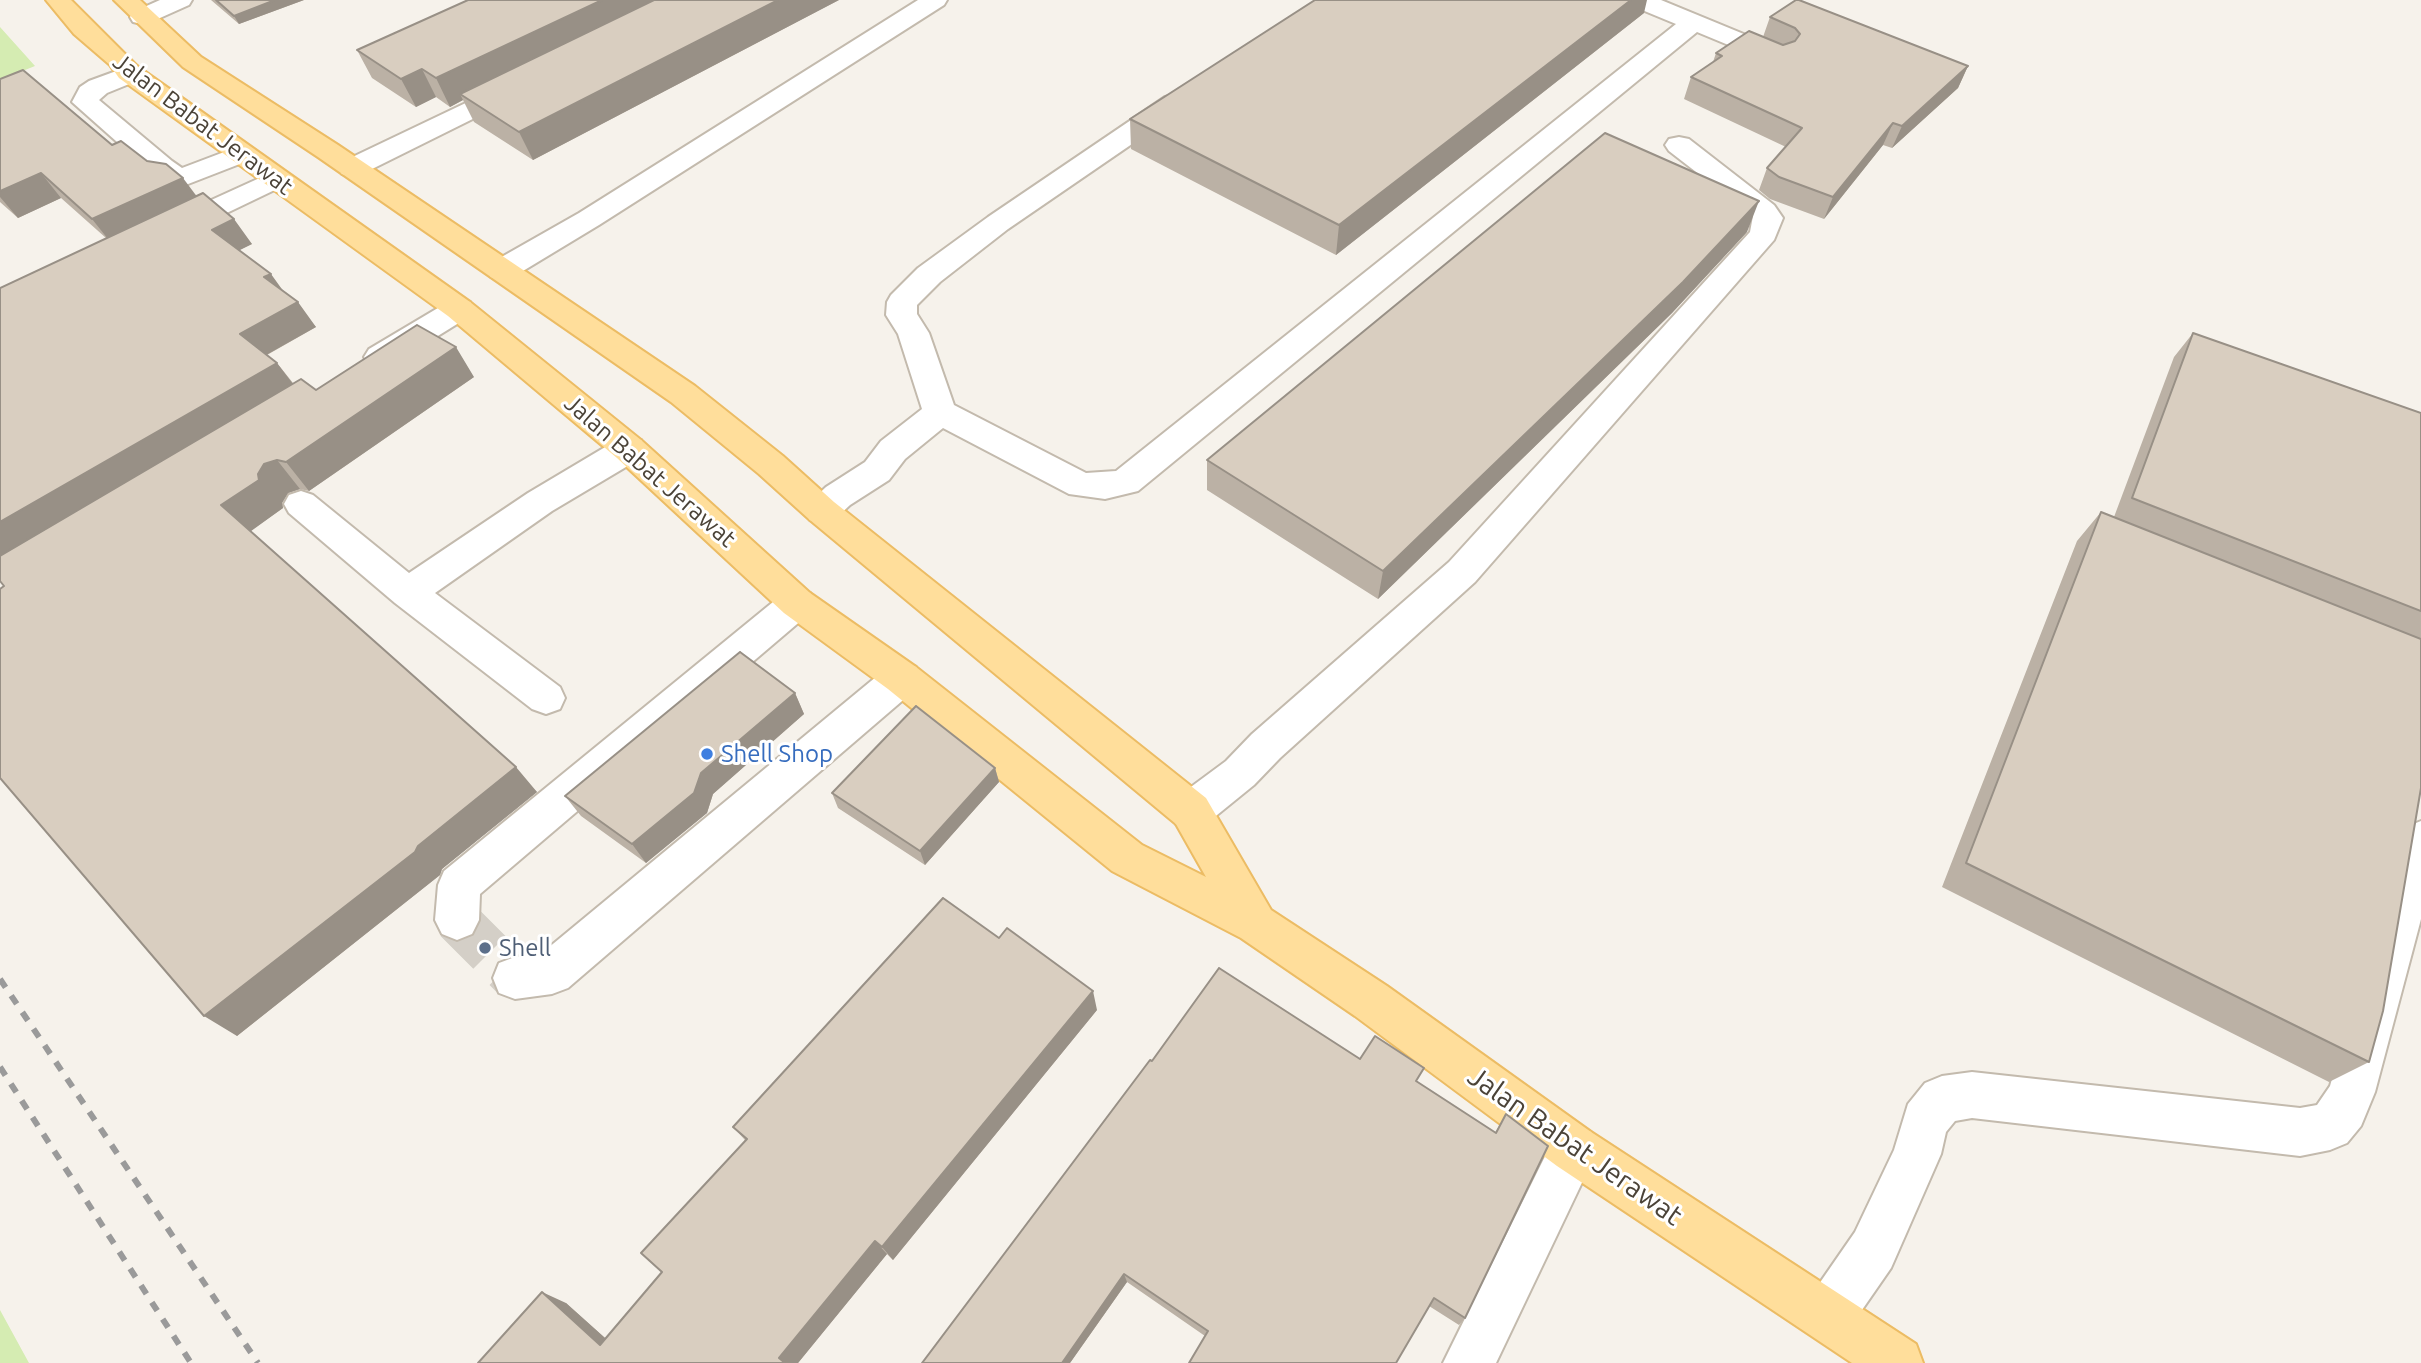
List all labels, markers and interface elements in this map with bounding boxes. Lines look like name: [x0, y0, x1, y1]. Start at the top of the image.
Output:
street label: Jalan Babat Jerawat: [107, 47, 299, 201]
street label: Jalan Babat Jerawat: [558, 389, 742, 553]
place label: Shell Shop: [721, 740, 833, 768]
marker: Shell Shop: [699, 746, 715, 762]
place label: Shell: [499, 934, 551, 962]
marker: Shell: [477, 940, 493, 956]
street label: Jalan Babat Jerawat: [1461, 1059, 1689, 1233]

